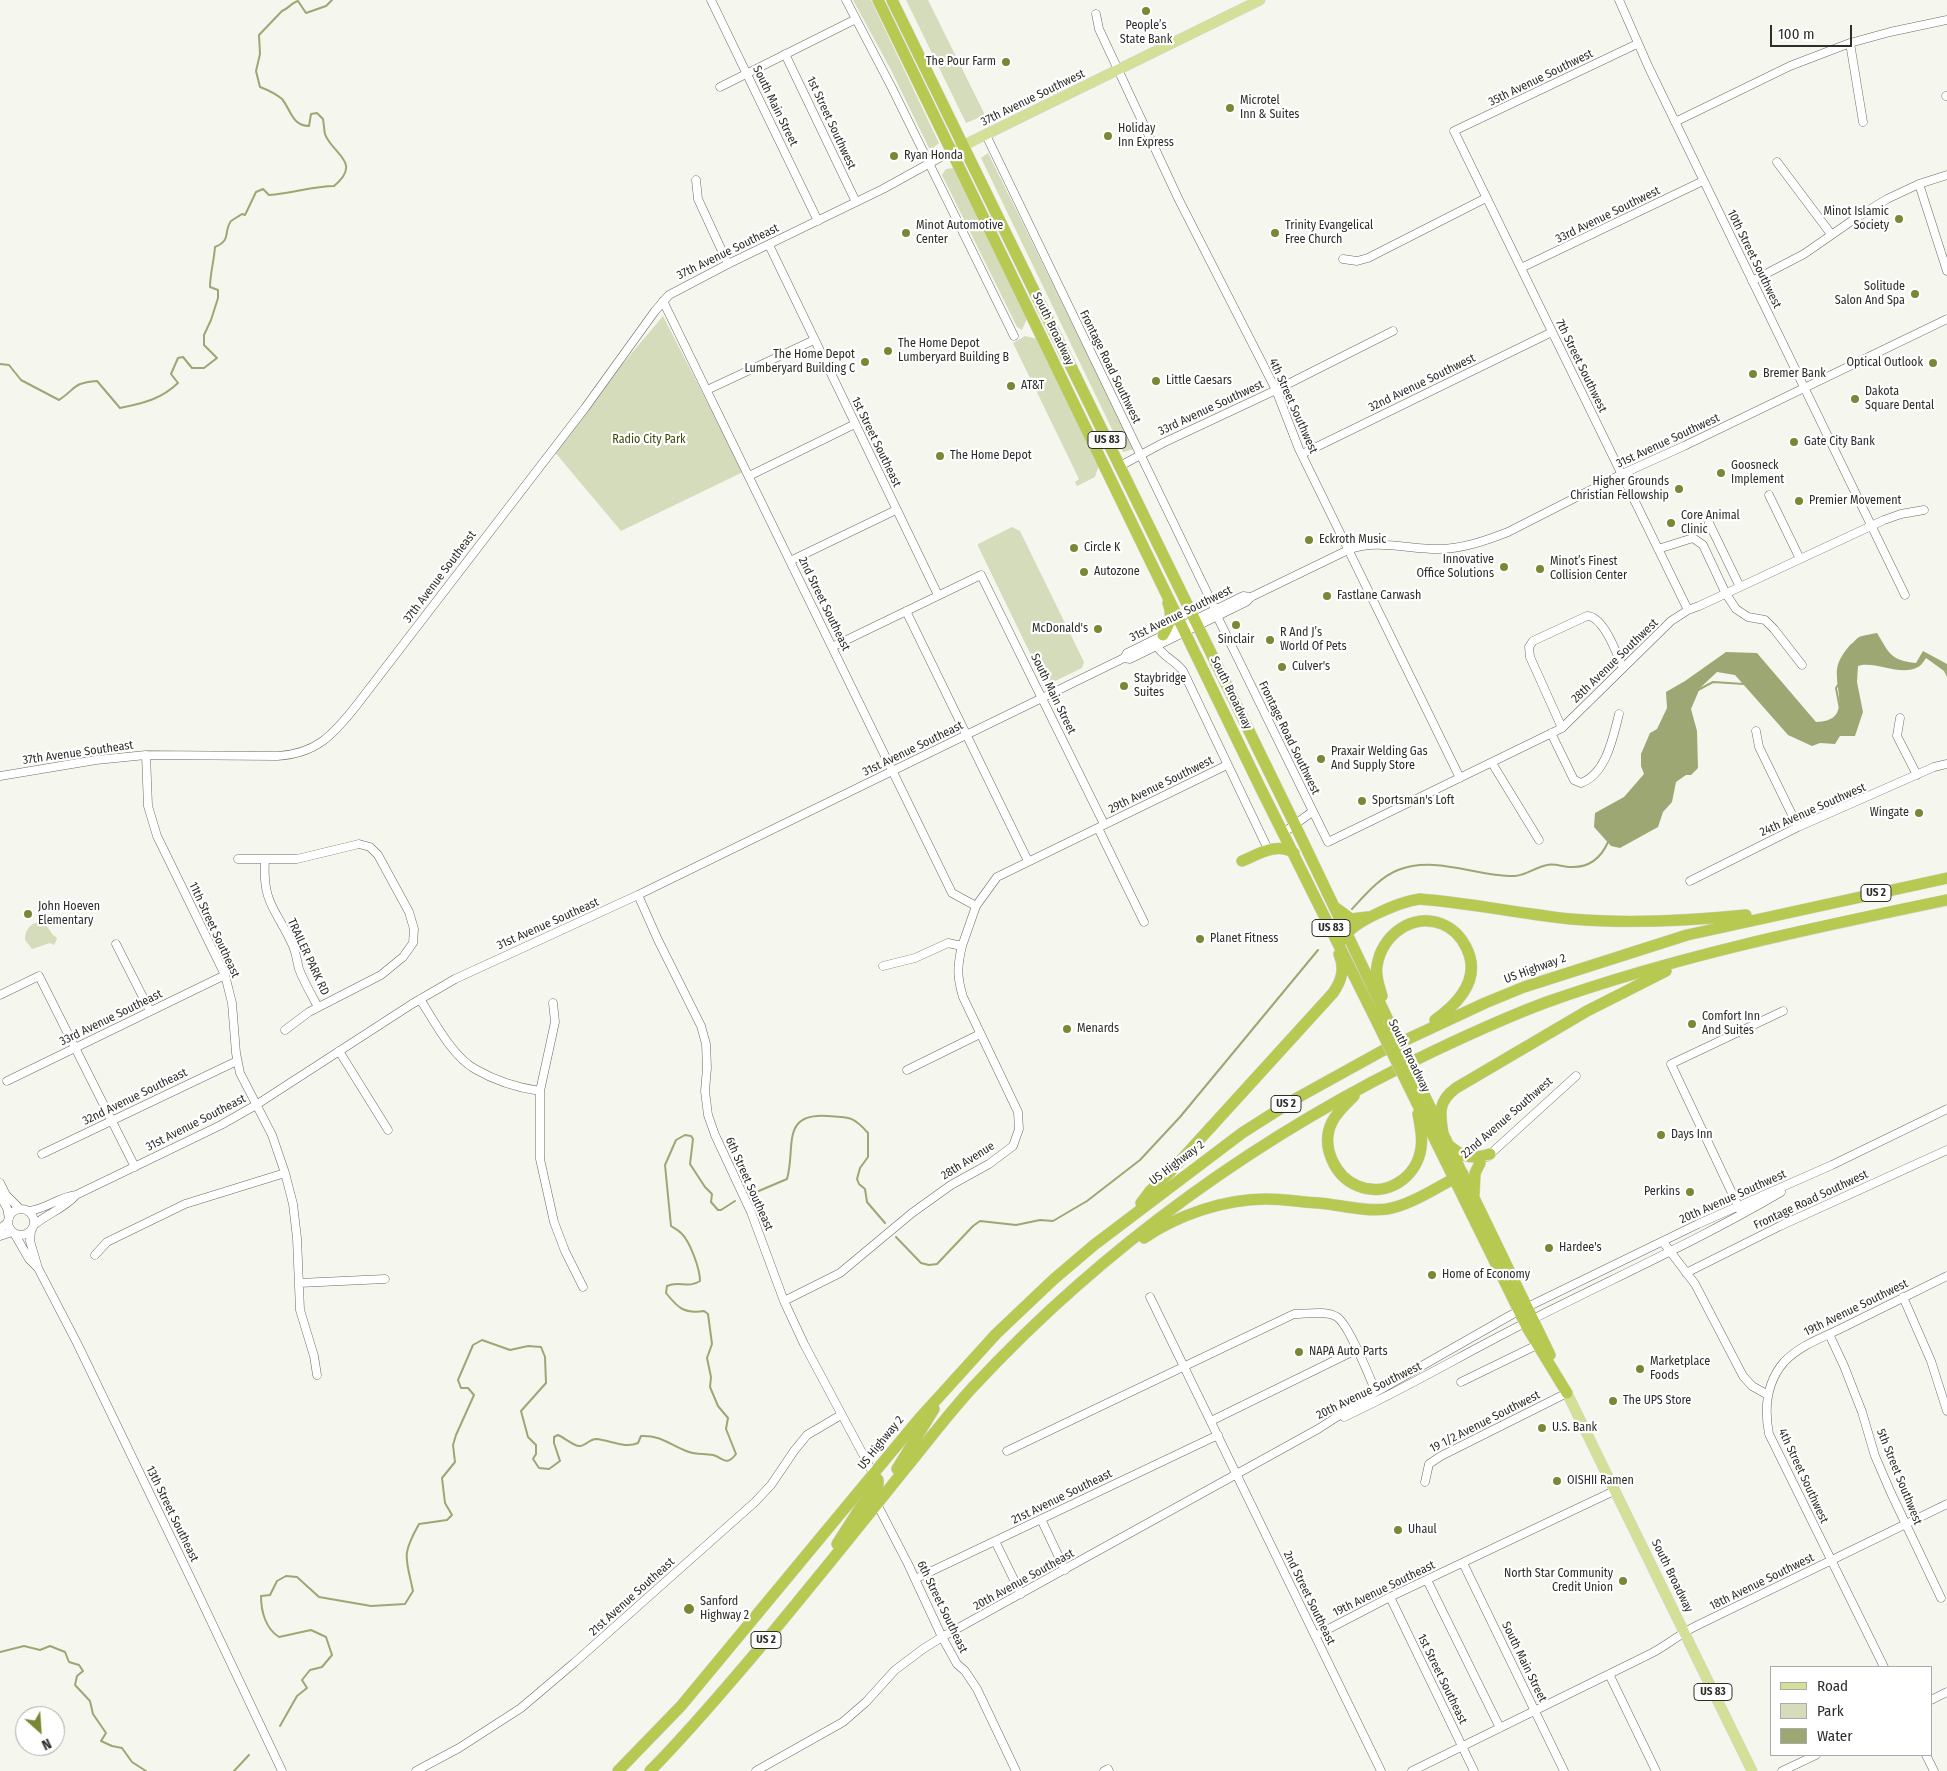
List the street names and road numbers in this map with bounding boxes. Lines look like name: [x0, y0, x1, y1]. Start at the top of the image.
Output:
street label: 35th Avenue Southwest: [1486, 46, 1596, 110]
street label: South Main Street: [749, 63, 801, 149]
street label: 37th Avenue Southwest: [979, 67, 1087, 129]
street label: 1st Street Southwest: [803, 74, 859, 172]
street label: 33rd Avenue Southwest: [1553, 183, 1663, 247]
street label: 10th Street Southwest: [1724, 207, 1784, 311]
street label: 37th Avenue Southeast: [675, 221, 781, 283]
street label: South Broadway: [1029, 290, 1077, 368]
street label: Frontage Road Southwest: [1076, 308, 1144, 426]
street label: 7th Street Southwest: [1552, 317, 1610, 415]
street label: 32nd Avenue Southwest: [1366, 351, 1478, 415]
street label: 4th Street Southwest: [1266, 356, 1320, 456]
street label: 33rd Avenue Southwest: [1156, 377, 1266, 439]
street label: 1st Street Southeast: [848, 395, 904, 489]
street label: 31st Avenue Southwest: [1614, 411, 1722, 471]
road number: US 83: [1088, 432, 1126, 448]
street label: 37th Avenue Southeast: [401, 528, 479, 626]
street label: 2nd Street Southeast: [795, 555, 853, 653]
street label: 31st Avenue Southwest: [1127, 583, 1235, 645]
street label: 28th Avenue Southwest: [1569, 616, 1661, 706]
street label: South Main Street: [1027, 651, 1079, 737]
street label: South Broadway: [1207, 654, 1255, 732]
street label: Frontage Road Southwest: [1255, 679, 1323, 797]
street label: 31st Avenue Southeast: [860, 718, 966, 780]
street label: 37th Avenue Southeast: [22, 738, 134, 768]
street label: 29th Avenue Southwest: [1106, 753, 1216, 817]
street label: 24th Avenue Southwest: [1758, 780, 1868, 840]
street label: 11th Street Southeast: [185, 880, 243, 980]
road number: US 2: [1861, 884, 1891, 901]
street label: 31st Avenue Southeast: [495, 895, 601, 953]
street label: TRAILER PARK RD: [284, 916, 332, 998]
road number: US 83: [1312, 920, 1350, 936]
street label: US Highway 2: [1502, 951, 1568, 987]
street label: 33rd Avenue Southeast: [57, 987, 165, 1049]
street label: South Broadway: [1385, 1017, 1433, 1095]
street label: 32nd Avenue Southeast: [80, 1065, 190, 1129]
street label: 22nd Avenue Southwest: [1458, 1074, 1556, 1162]
street label: 31st Avenue Southeast: [144, 1092, 248, 1154]
road number: US 2: [1271, 1096, 1301, 1112]
street label: 6th Street Southeast: [722, 1135, 776, 1233]
street label: US Highway 2: [1147, 1138, 1207, 1188]
street label: 28th Avenue: [939, 1139, 997, 1183]
street label: 20th Avenue Southwest: [1677, 1167, 1789, 1227]
street label: Frontage Road Southwest: [1752, 1167, 1870, 1233]
street label: 19th Avenue Southwest: [1802, 1277, 1910, 1339]
street label: 20th Avenue Southwest: [1314, 1359, 1424, 1423]
street label: 19 1/2 Avenue Southwest: [1427, 1388, 1543, 1456]
street label: US Highway 2: [855, 1413, 907, 1473]
street label: 4th Street Southwest: [1775, 1426, 1831, 1526]
street label: 5th Street Southwest: [1873, 1427, 1925, 1527]
street label: 13th Street Southeast: [143, 1464, 201, 1564]
street label: 21st Avenue Southeast: [1009, 1466, 1115, 1528]
street label: South Broadway: [1648, 1537, 1696, 1615]
street label: 20th Avenue Southeast: [971, 1546, 1077, 1614]
street label: 2nd Street Southeast: [1280, 1549, 1338, 1647]
street label: 18th Avenue Southwest: [1707, 1550, 1817, 1614]
street label: 21st Avenue Southeast: [586, 1555, 678, 1639]
street label: 19th Avenue Southeast: [1331, 1558, 1437, 1620]
street label: 6th Street Southeast: [913, 1559, 971, 1655]
street label: South Main Street: [1498, 1619, 1550, 1705]
road number: US 2: [751, 1632, 781, 1648]
street label: 1st Street Southeast: [1414, 1632, 1470, 1726]
road number: US 83: [1694, 1684, 1732, 1700]

